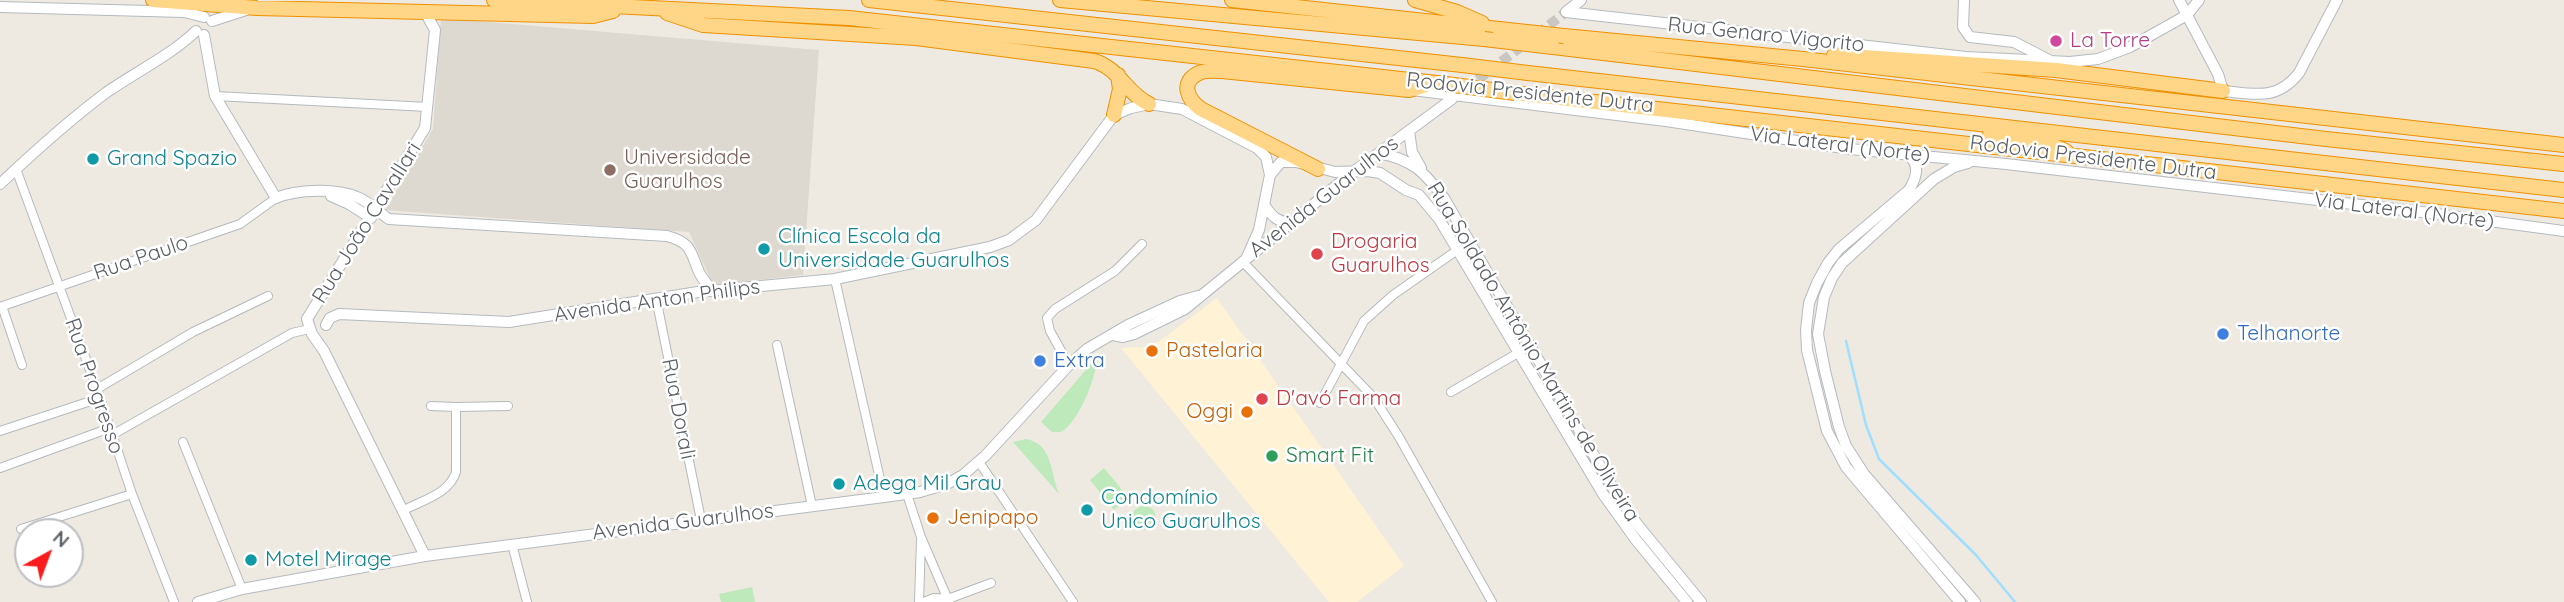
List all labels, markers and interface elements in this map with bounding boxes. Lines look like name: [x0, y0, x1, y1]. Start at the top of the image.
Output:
street label: Rua Genaro Vigorito: [1666, 12, 1866, 58]
place label: La Torre: [2070, 28, 2150, 54]
marker: La Torre: [2048, 33, 2064, 49]
street label: Rodovia Presidente Dutra: [1405, 67, 1655, 119]
street label: Via Lateral (Norte): [1748, 121, 1932, 169]
street label: Rodovia Presidente Dutra: [1968, 130, 2218, 186]
street label: Avenida Guarulhos: [1244, 131, 1404, 263]
street label: Rua João Cavallari: [307, 138, 427, 308]
place label: Universidade Guarulhos: [624, 145, 751, 195]
place label: Grand Spazio: [107, 146, 237, 172]
marker: Grand Spazio: [85, 151, 101, 167]
marker: Universidade Guarulhos: [602, 162, 618, 178]
street label: Rua Soldado Antônio Martins de Oliveira: [1421, 178, 1645, 526]
street label: Via Lateral (Norte): [2312, 187, 2496, 235]
place label: Clínica Escola da Universidade Guarulhos: [778, 224, 1009, 274]
place label: Drogaria Guarulhos: [1331, 229, 1430, 279]
street label: Rua Paulo: [90, 230, 192, 286]
marker: Clínica Escola da Universidade Guarulhos: [756, 241, 772, 257]
marker: Drogaria Guarulhos: [1309, 246, 1325, 262]
street label: Avenida Anton Philips: [552, 274, 762, 328]
street label: Rua Progresso: [59, 315, 129, 457]
place label: Telhanorte: [2237, 321, 2340, 347]
marker: Telhanorte: [2215, 326, 2231, 342]
place label: Pastelaria: [1166, 338, 1263, 364]
marker: Pastelaria: [1144, 343, 1160, 359]
place label: Extra: [1054, 348, 1105, 374]
marker: Extra: [1032, 353, 1048, 369]
street label: Rua Dorali: [656, 356, 700, 462]
place label: D'avó Farma: [1276, 386, 1401, 412]
marker: D'avó Farma: [1254, 391, 1270, 407]
place label: Oggi: [1186, 399, 1233, 425]
marker: Oggi: [1239, 404, 1255, 420]
place label: Smart Fit: [1286, 443, 1374, 469]
marker: Smart Fit: [1264, 448, 1280, 464]
place label: Adega Mil Grau: [853, 471, 1002, 497]
marker: Adega Mil Grau: [831, 476, 847, 492]
place label: Condomínio Unico Guarulhos: [1101, 485, 1260, 535]
street label: Avenida Guarulhos: [591, 498, 775, 546]
marker: Condomínio Unico Guarulhos: [1079, 502, 1095, 518]
place label: Jenipapo: [947, 505, 1038, 531]
marker: Jenipapo: [925, 510, 941, 526]
north arrow: [14, 518, 84, 588]
text: N: [48, 525, 75, 552]
place label: Motel Mirage: [265, 547, 391, 573]
marker: Motel Mirage: [243, 552, 259, 568]

